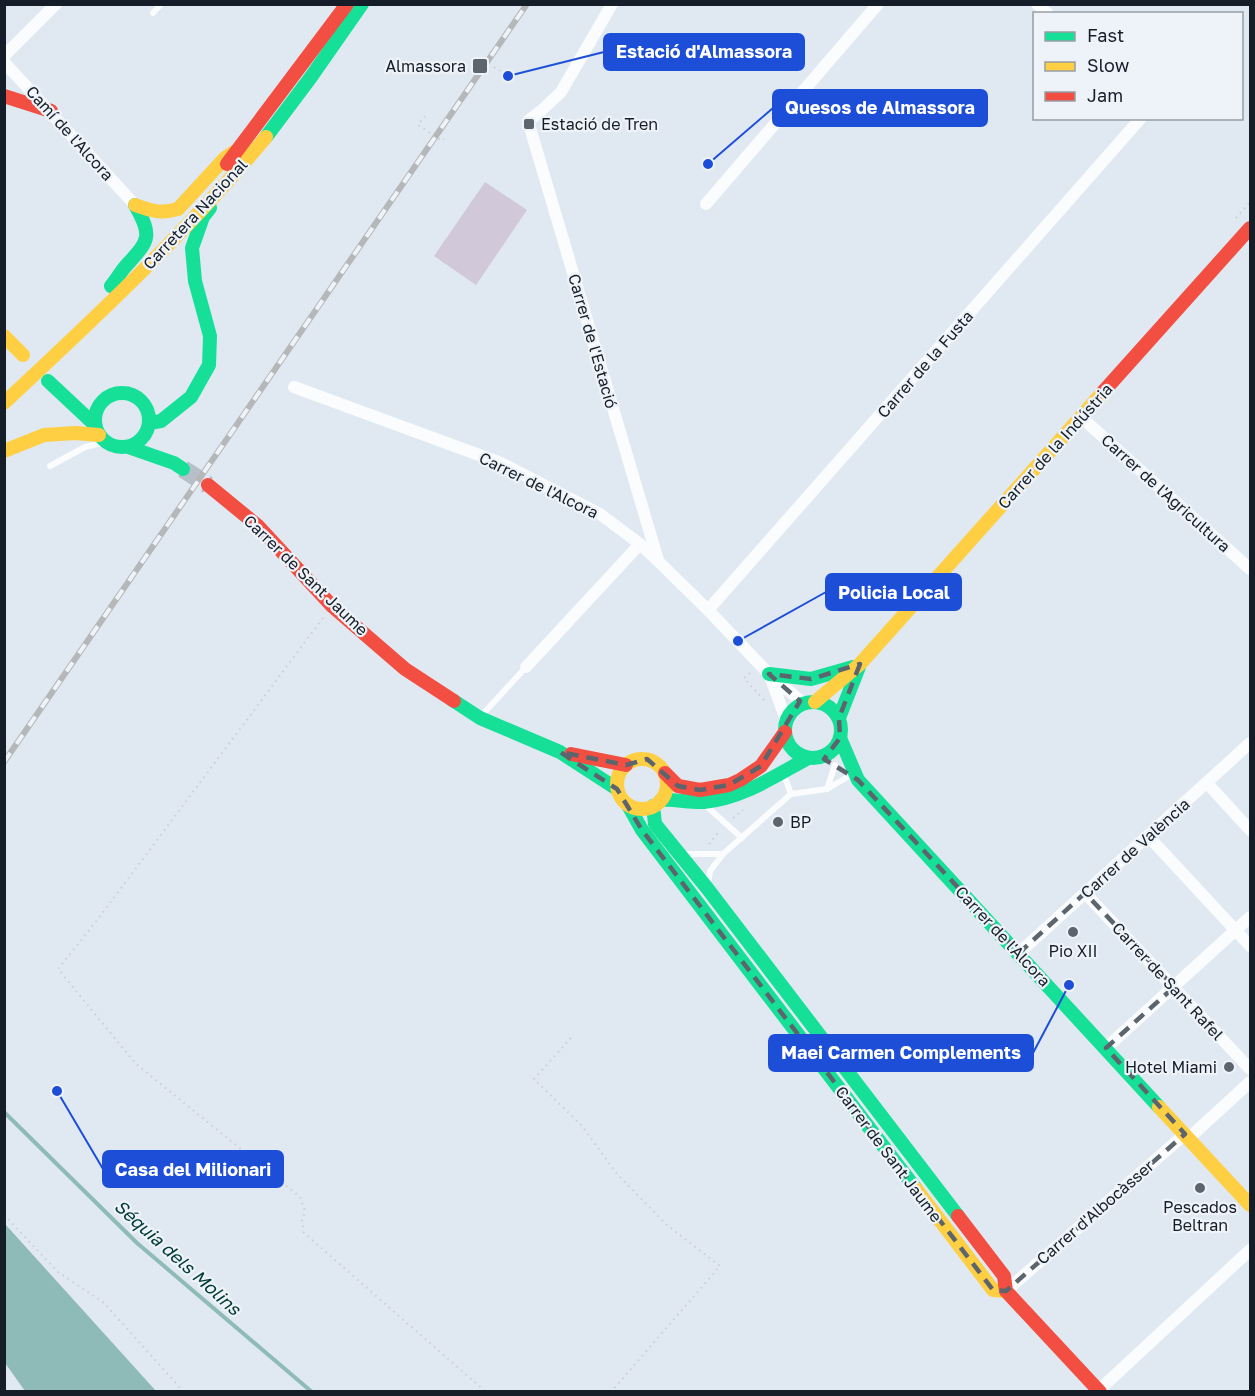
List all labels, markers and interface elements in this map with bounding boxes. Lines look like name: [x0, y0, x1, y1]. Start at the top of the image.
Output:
legend: [1033, 12, 1243, 120]
text: Fast: [1087, 24, 1124, 46]
callout: Estació d'Almassora: [604, 34, 804, 70]
text: Estació d'Almassora: [616, 40, 792, 62]
text: Slow: [1087, 54, 1130, 76]
place label: Almassora: [386, 56, 466, 76]
marker: Almassora: [471, 57, 489, 75]
street label: Camí de l'Alcora: [22, 81, 118, 185]
text: Jam: [1087, 84, 1123, 106]
callout: Quesos de Almassora: [773, 90, 987, 126]
text: Quesos de Almassora: [785, 96, 975, 118]
place label: Estació de Tren: [541, 114, 658, 134]
marker: Estació de Tren: [522, 117, 536, 131]
street label: Carretera Nacional: [139, 154, 251, 274]
street label: Carrer de l'Estació: [564, 271, 622, 411]
street label: Carrer de la Fusta: [873, 306, 977, 422]
street label: Carrer de la Indústria: [993, 379, 1117, 513]
street label: Carrer de l'Agricultura: [1097, 430, 1235, 556]
street label: Carrer de l'Alcora: [476, 447, 602, 523]
street label: Carrer de Sant Jaume: [240, 510, 372, 640]
callout: Policia Local: [826, 574, 961, 610]
text: Policia Local: [838, 581, 950, 603]
street label: Carrer de València: [1076, 794, 1194, 902]
place label: BP: [790, 812, 811, 832]
marker: BP: [771, 815, 785, 829]
street label: Carrer de l'Alcora: [951, 881, 1055, 991]
street label: Carrer de Sant Rafel: [1108, 918, 1228, 1044]
marker: Pio XII: [1066, 925, 1080, 939]
place label: Pio XII: [1049, 941, 1097, 961]
callout: Maei Carmen Complements: [769, 1035, 1033, 1071]
text: Maei Carmen Complements: [781, 1041, 1021, 1063]
place label: Hotel Miami: [1125, 1057, 1217, 1077]
marker: Hotel Miami: [1222, 1060, 1236, 1074]
street label: Carrer de Sant Jaume: [831, 1082, 947, 1226]
callout: Casa del Milionari: [103, 1151, 283, 1187]
street label: Carrer d'Albocàsser: [1032, 1156, 1158, 1268]
text: Casa del Milionari: [115, 1158, 271, 1180]
marker: Pescados Beltran: [1193, 1181, 1207, 1195]
water label: Séquia dels Molins: [110, 1195, 247, 1320]
place label: Pescados Beltran: [1163, 1197, 1237, 1235]

